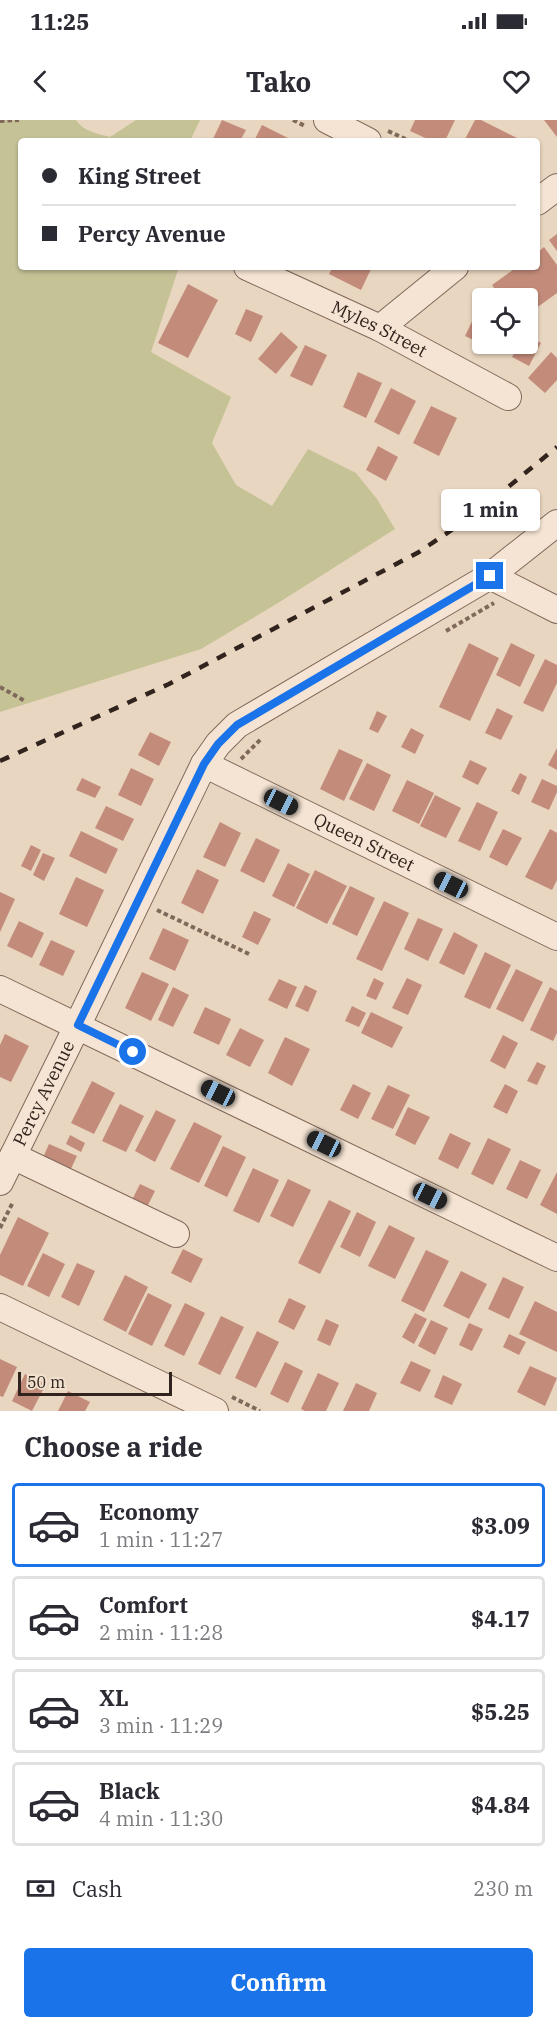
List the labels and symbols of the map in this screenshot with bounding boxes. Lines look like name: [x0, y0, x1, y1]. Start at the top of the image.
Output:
street label: Myles Street: [328, 295, 431, 362]
callout: 1 min: [440, 489, 540, 531]
route end: [476, 562, 503, 589]
car: [261, 786, 301, 818]
street label: Queen Street: [310, 807, 418, 876]
car: [431, 869, 471, 901]
street label: Percy Avenue: [8, 1037, 79, 1150]
route start: [119, 1038, 146, 1065]
car: [198, 1077, 238, 1109]
car: [304, 1128, 344, 1160]
car: [410, 1180, 450, 1212]
scale bar: [18, 1369, 172, 1396]

